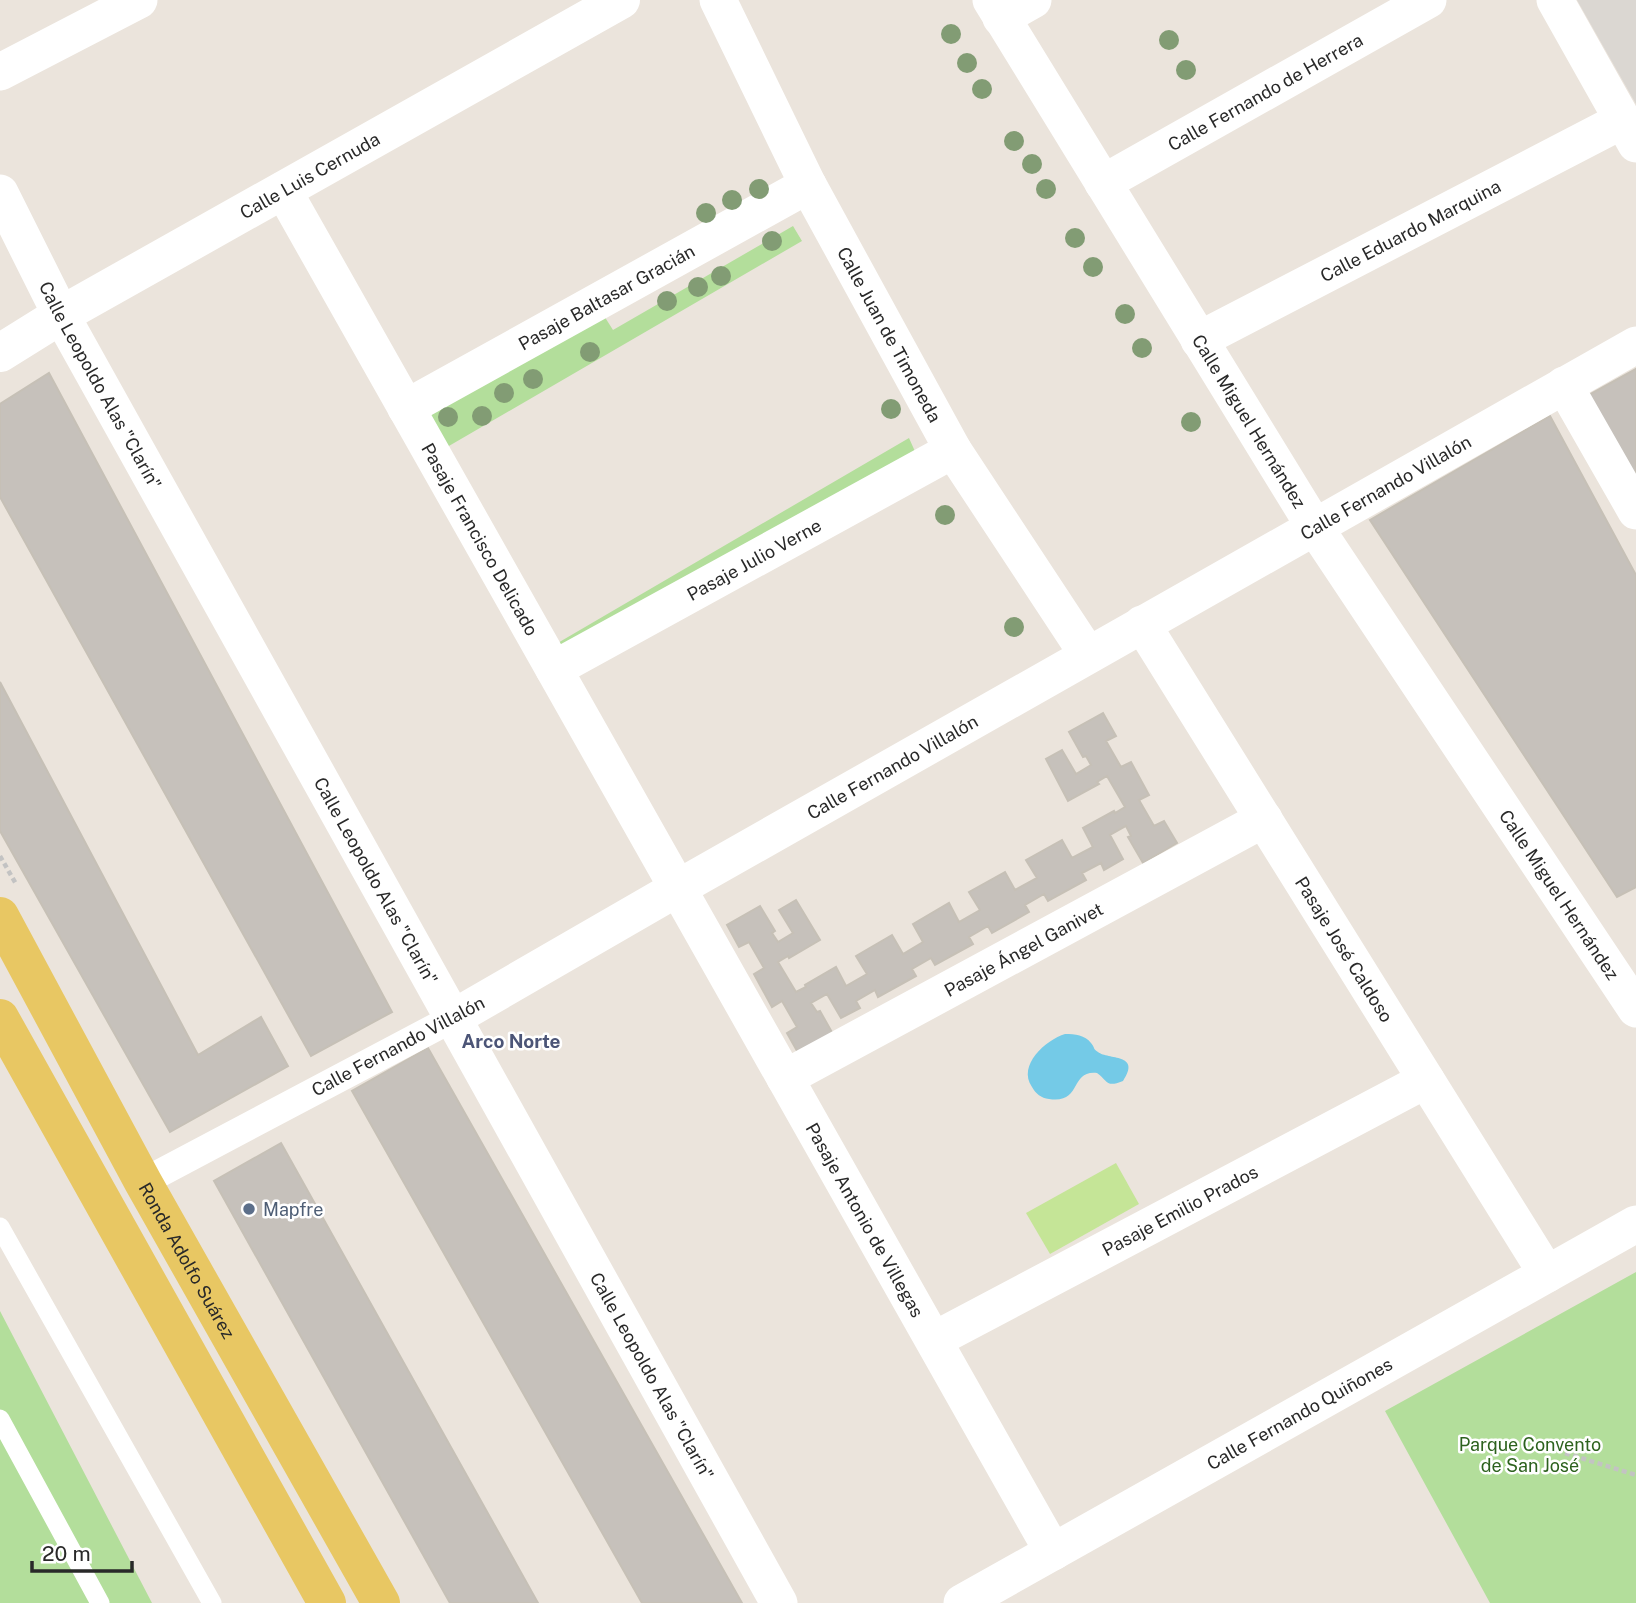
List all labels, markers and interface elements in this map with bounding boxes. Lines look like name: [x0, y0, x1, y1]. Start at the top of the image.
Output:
street label: Calle Fernando de Herrera: [1164, 29, 1366, 155]
street label: Calle Luis Cernuda: [236, 128, 383, 223]
street label: Calle Eduardo Marquina: [1317, 175, 1504, 286]
street label: Pasaje Baltasar Gracián: [515, 240, 698, 354]
street label: Calle Juan de Timoneda: [833, 243, 946, 426]
street label: Calle Leopoldo Alas "Clarín": [35, 278, 166, 493]
street label: Calle Miguel Hernández: [1188, 330, 1311, 512]
street label: Calle Fernando Villalón: [1296, 430, 1475, 544]
street label: Pasaje Francisco Delicado: [418, 439, 543, 639]
street label: Pasaje Julio Verne: [683, 514, 825, 605]
street label: Calle Fernando Villalón: [803, 710, 981, 823]
street label: Calle Leopoldo Alas "Clarín": [310, 773, 442, 988]
street label: Calle Miguel Hernández: [1495, 805, 1624, 983]
street label: Pasaje José Caldoso: [1291, 872, 1398, 1026]
street label: Pasaje Ángel Ganivet: [940, 898, 1106, 1001]
street label: Calle Fernando Villalón: [308, 991, 488, 1101]
district label: Arco Norte: [462, 1030, 561, 1052]
street label: Pasaje Antonio de Villegas: [802, 1119, 928, 1321]
street label: Pasaje Emilio Prados: [1098, 1160, 1261, 1260]
street label: Ronda Adolfo Suárez: [135, 1179, 240, 1342]
place label: Mapfre: [263, 1199, 323, 1220]
marker: Mapfre: [241, 1201, 257, 1217]
street label: Calle Leopoldo Alas "Clarín": [586, 1269, 719, 1483]
street label: Calle Fernando Quiñones: [1203, 1353, 1396, 1474]
park label: Parque Convento de San José: [1459, 1434, 1601, 1476]
scale bar: [32, 1530, 131, 1574]
text: 20 m: [42, 1541, 91, 1566]

